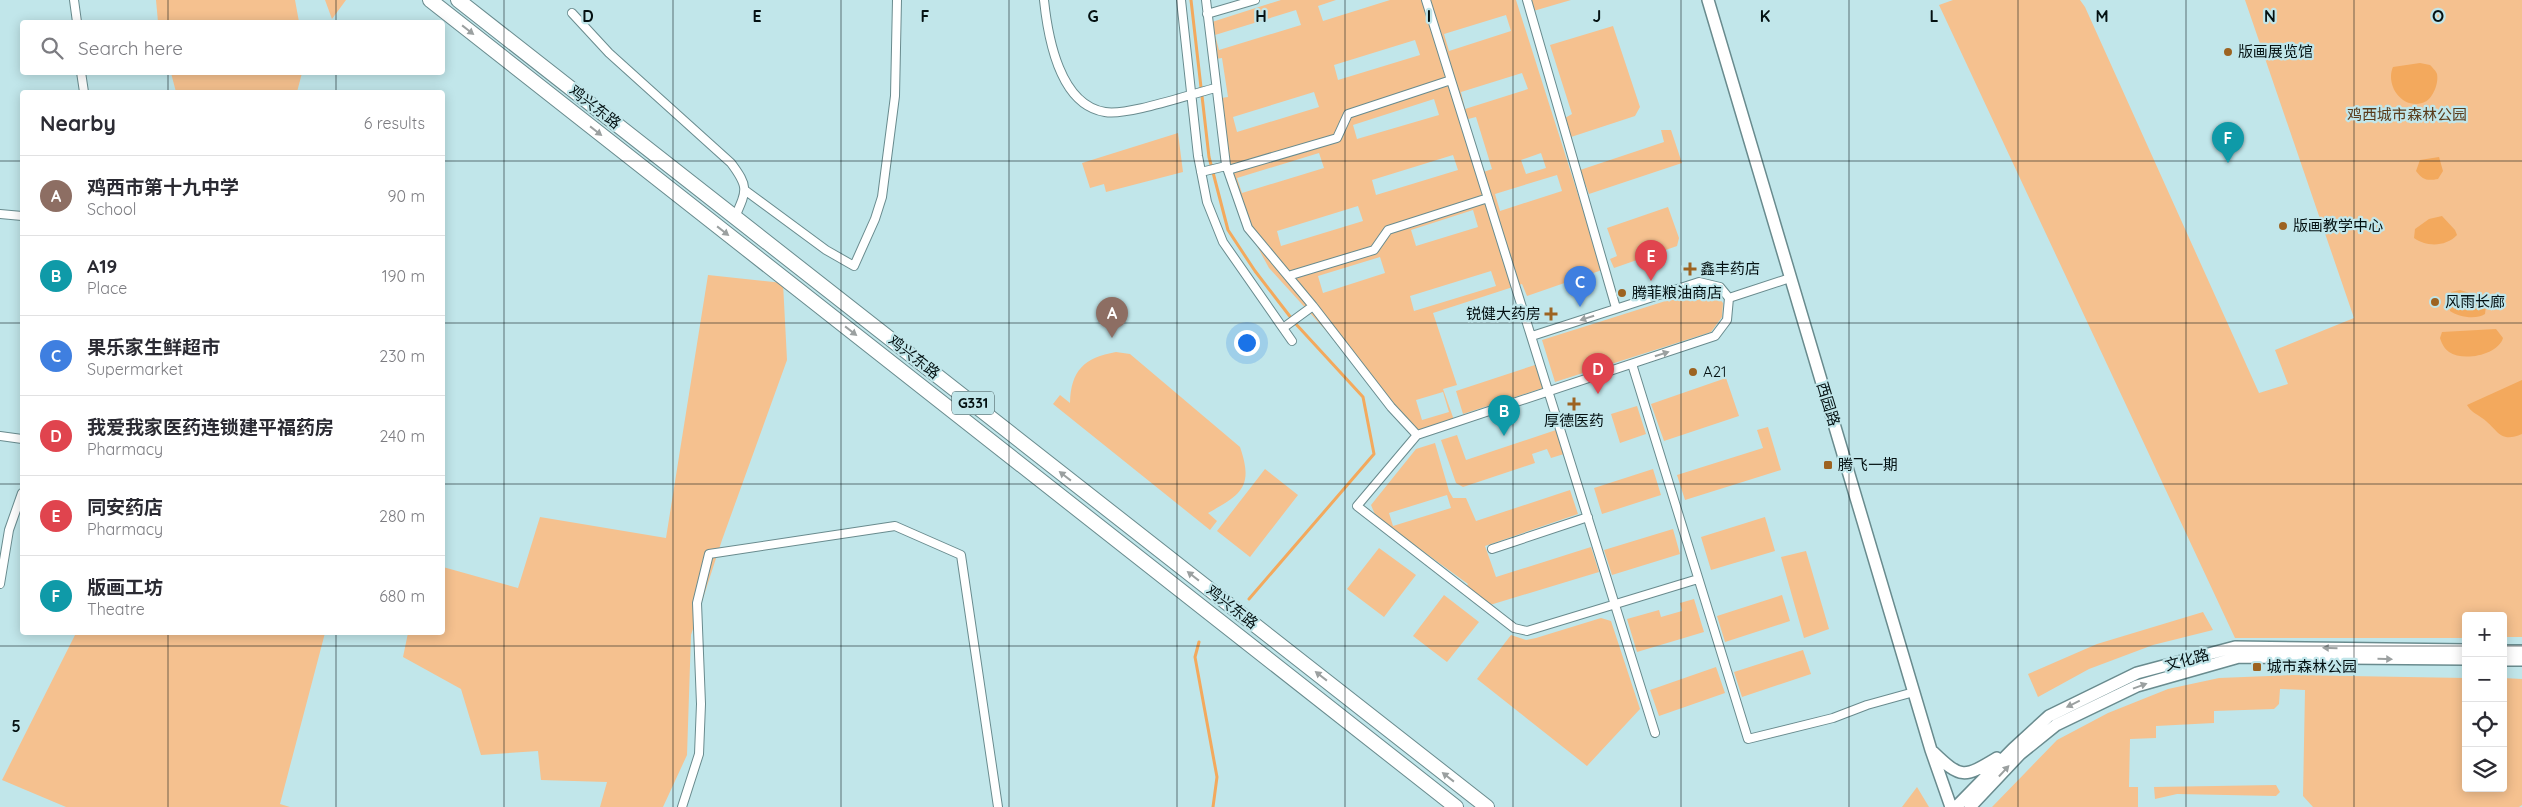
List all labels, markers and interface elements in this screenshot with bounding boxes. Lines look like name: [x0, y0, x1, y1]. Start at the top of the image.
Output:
text: D: [582, 6, 594, 26]
text: E: [752, 6, 762, 26]
text: F: [921, 6, 930, 26]
text: G: [1087, 6, 1099, 26]
text: H: [1255, 6, 1267, 26]
text: I: [1427, 6, 1431, 26]
text: J: [1593, 6, 1601, 26]
text: K: [1760, 6, 1770, 26]
text: L: [1930, 6, 1939, 26]
text: M: [2095, 6, 2109, 26]
text: N: [2264, 6, 2276, 26]
text: O: [2432, 6, 2444, 26]
search box: [20, 20, 445, 75]
one-way arrow: [461, 25, 474, 36]
icon: search: [38, 34, 66, 62]
text: Search here: [78, 36, 183, 60]
place label: 版画展览馆: [2238, 42, 2313, 61]
marker: 版画展览馆: [2222, 46, 2234, 58]
street label: 鸡兴东路: [566, 81, 625, 133]
park label: 鸡西城市森林公园: [2347, 105, 2467, 124]
text: Nearby: [40, 110, 116, 136]
text: 6 results: [364, 113, 425, 133]
pin: F: [2212, 122, 2244, 163]
one-way arrow: [589, 125, 602, 136]
text: 鸡西市第十九中学: [87, 175, 239, 199]
text: A: [51, 186, 61, 206]
text: 90 m: [388, 186, 425, 206]
text: School: [87, 199, 136, 219]
place label: 版画教学中心: [2293, 216, 2383, 235]
marker: 版画教学中心: [2277, 220, 2289, 232]
one-way arrow: [717, 226, 730, 236]
pin: E: [1635, 240, 1667, 281]
text: A19: [87, 254, 117, 278]
place label: 鑫丰药店: [1700, 259, 1760, 278]
marker: 鑫丰药店: [1684, 263, 1696, 275]
text: B: [51, 266, 61, 286]
text: 190 m: [382, 266, 425, 286]
pin: C: [1564, 266, 1596, 307]
text: Place: [87, 278, 127, 298]
place label: 腾菲粮油商店: [1632, 283, 1722, 302]
marker: 腾菲粮油商店: [1616, 287, 1628, 299]
place label: 风雨长廊: [2445, 292, 2505, 311]
marker: 风雨长廊: [2429, 296, 2441, 308]
pin: A: [1096, 297, 1128, 338]
place label: 锐健大药房: [1466, 304, 1541, 323]
marker: 锐健大药房: [1545, 308, 1557, 320]
one-way arrow: [1579, 315, 1594, 322]
one-way arrow: [844, 326, 857, 337]
your location: [1234, 330, 1260, 356]
street label: 鸡兴东路: [885, 331, 944, 383]
text: 果乐家生鲜超市: [87, 335, 220, 359]
text: C: [51, 346, 61, 366]
text: 230 m: [379, 346, 425, 366]
one-way arrow: [1655, 350, 1670, 357]
pin: D: [1582, 353, 1614, 394]
text: Supermarket: [87, 359, 183, 379]
place label: A21: [1703, 362, 1727, 381]
marker: A21: [1687, 366, 1699, 378]
street label: 西园路: [1813, 380, 1844, 428]
road number: G331: [952, 392, 994, 414]
pin: B: [1488, 395, 1520, 436]
marker: 厚德医药: [1568, 398, 1580, 410]
place label: 厚德医药: [1544, 411, 1604, 430]
text: 我爱我家医药连锁建平福药房: [87, 415, 334, 439]
text: D: [50, 426, 62, 446]
text: 240 m: [379, 426, 425, 446]
text: Pharmacy: [87, 439, 163, 459]
place label: 腾飞一期: [1838, 455, 1898, 474]
marker: 腾飞一期: [1822, 459, 1834, 471]
one-way arrow: [1059, 470, 1072, 481]
text: 同安药店: [87, 495, 163, 519]
text: E: [51, 506, 61, 526]
text: 280 m: [379, 506, 425, 526]
text: Pharmacy: [87, 519, 163, 539]
one-way arrow: [1186, 571, 1200, 581]
text: 版画工坊: [87, 575, 163, 599]
street label: 鸡兴东路: [1203, 581, 1262, 633]
text: F: [52, 586, 61, 606]
text: 680 m: [379, 586, 425, 606]
text: Theatre: [87, 599, 145, 619]
map controls: [2462, 612, 2507, 792]
button: +: [2462, 612, 2507, 657]
one-way arrow: [2321, 644, 2337, 652]
street label: 文化路: [2163, 645, 2211, 675]
one-way arrow: [2378, 655, 2394, 663]
place label: 城市森林公园: [2267, 657, 2357, 676]
button: −: [2462, 657, 2507, 702]
marker: 城市森林公园: [2251, 661, 2263, 673]
one-way arrow: [1314, 671, 1327, 682]
one-way arrow: [2132, 682, 2147, 689]
one-way arrow: [2065, 700, 2080, 708]
button: locate: [2462, 702, 2507, 747]
text: 5: [11, 716, 21, 736]
button: layers: [2462, 747, 2507, 792]
one-way arrow: [1998, 766, 2010, 778]
one-way arrow: [1442, 771, 1455, 782]

